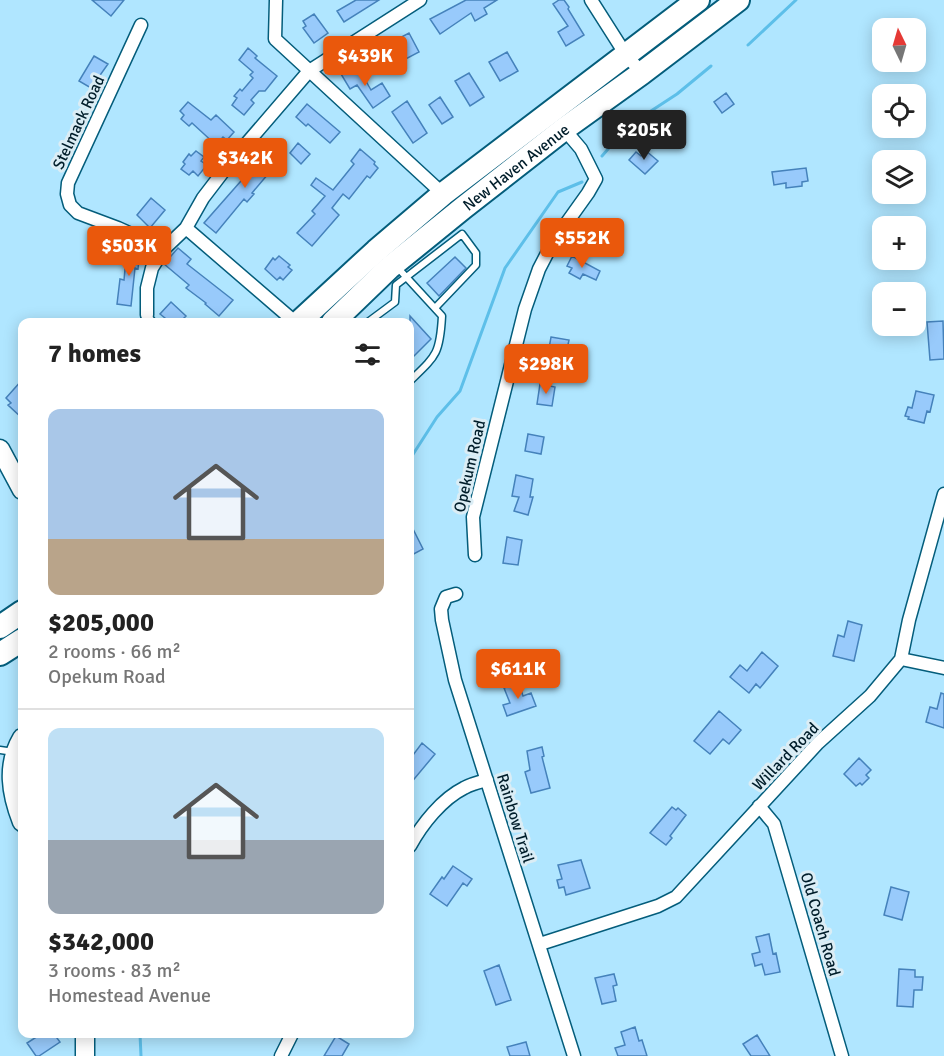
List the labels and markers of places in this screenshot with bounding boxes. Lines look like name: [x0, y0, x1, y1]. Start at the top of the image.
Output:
pin: $439K: [323, 36, 407, 87]
pin: $205K: [602, 110, 686, 161]
pin: $342K: [203, 138, 287, 189]
pin: $552K: [540, 218, 624, 269]
pin: $503K: [87, 226, 171, 277]
pin: $298K: [504, 344, 588, 395]
pin: $611K: [476, 649, 560, 700]

